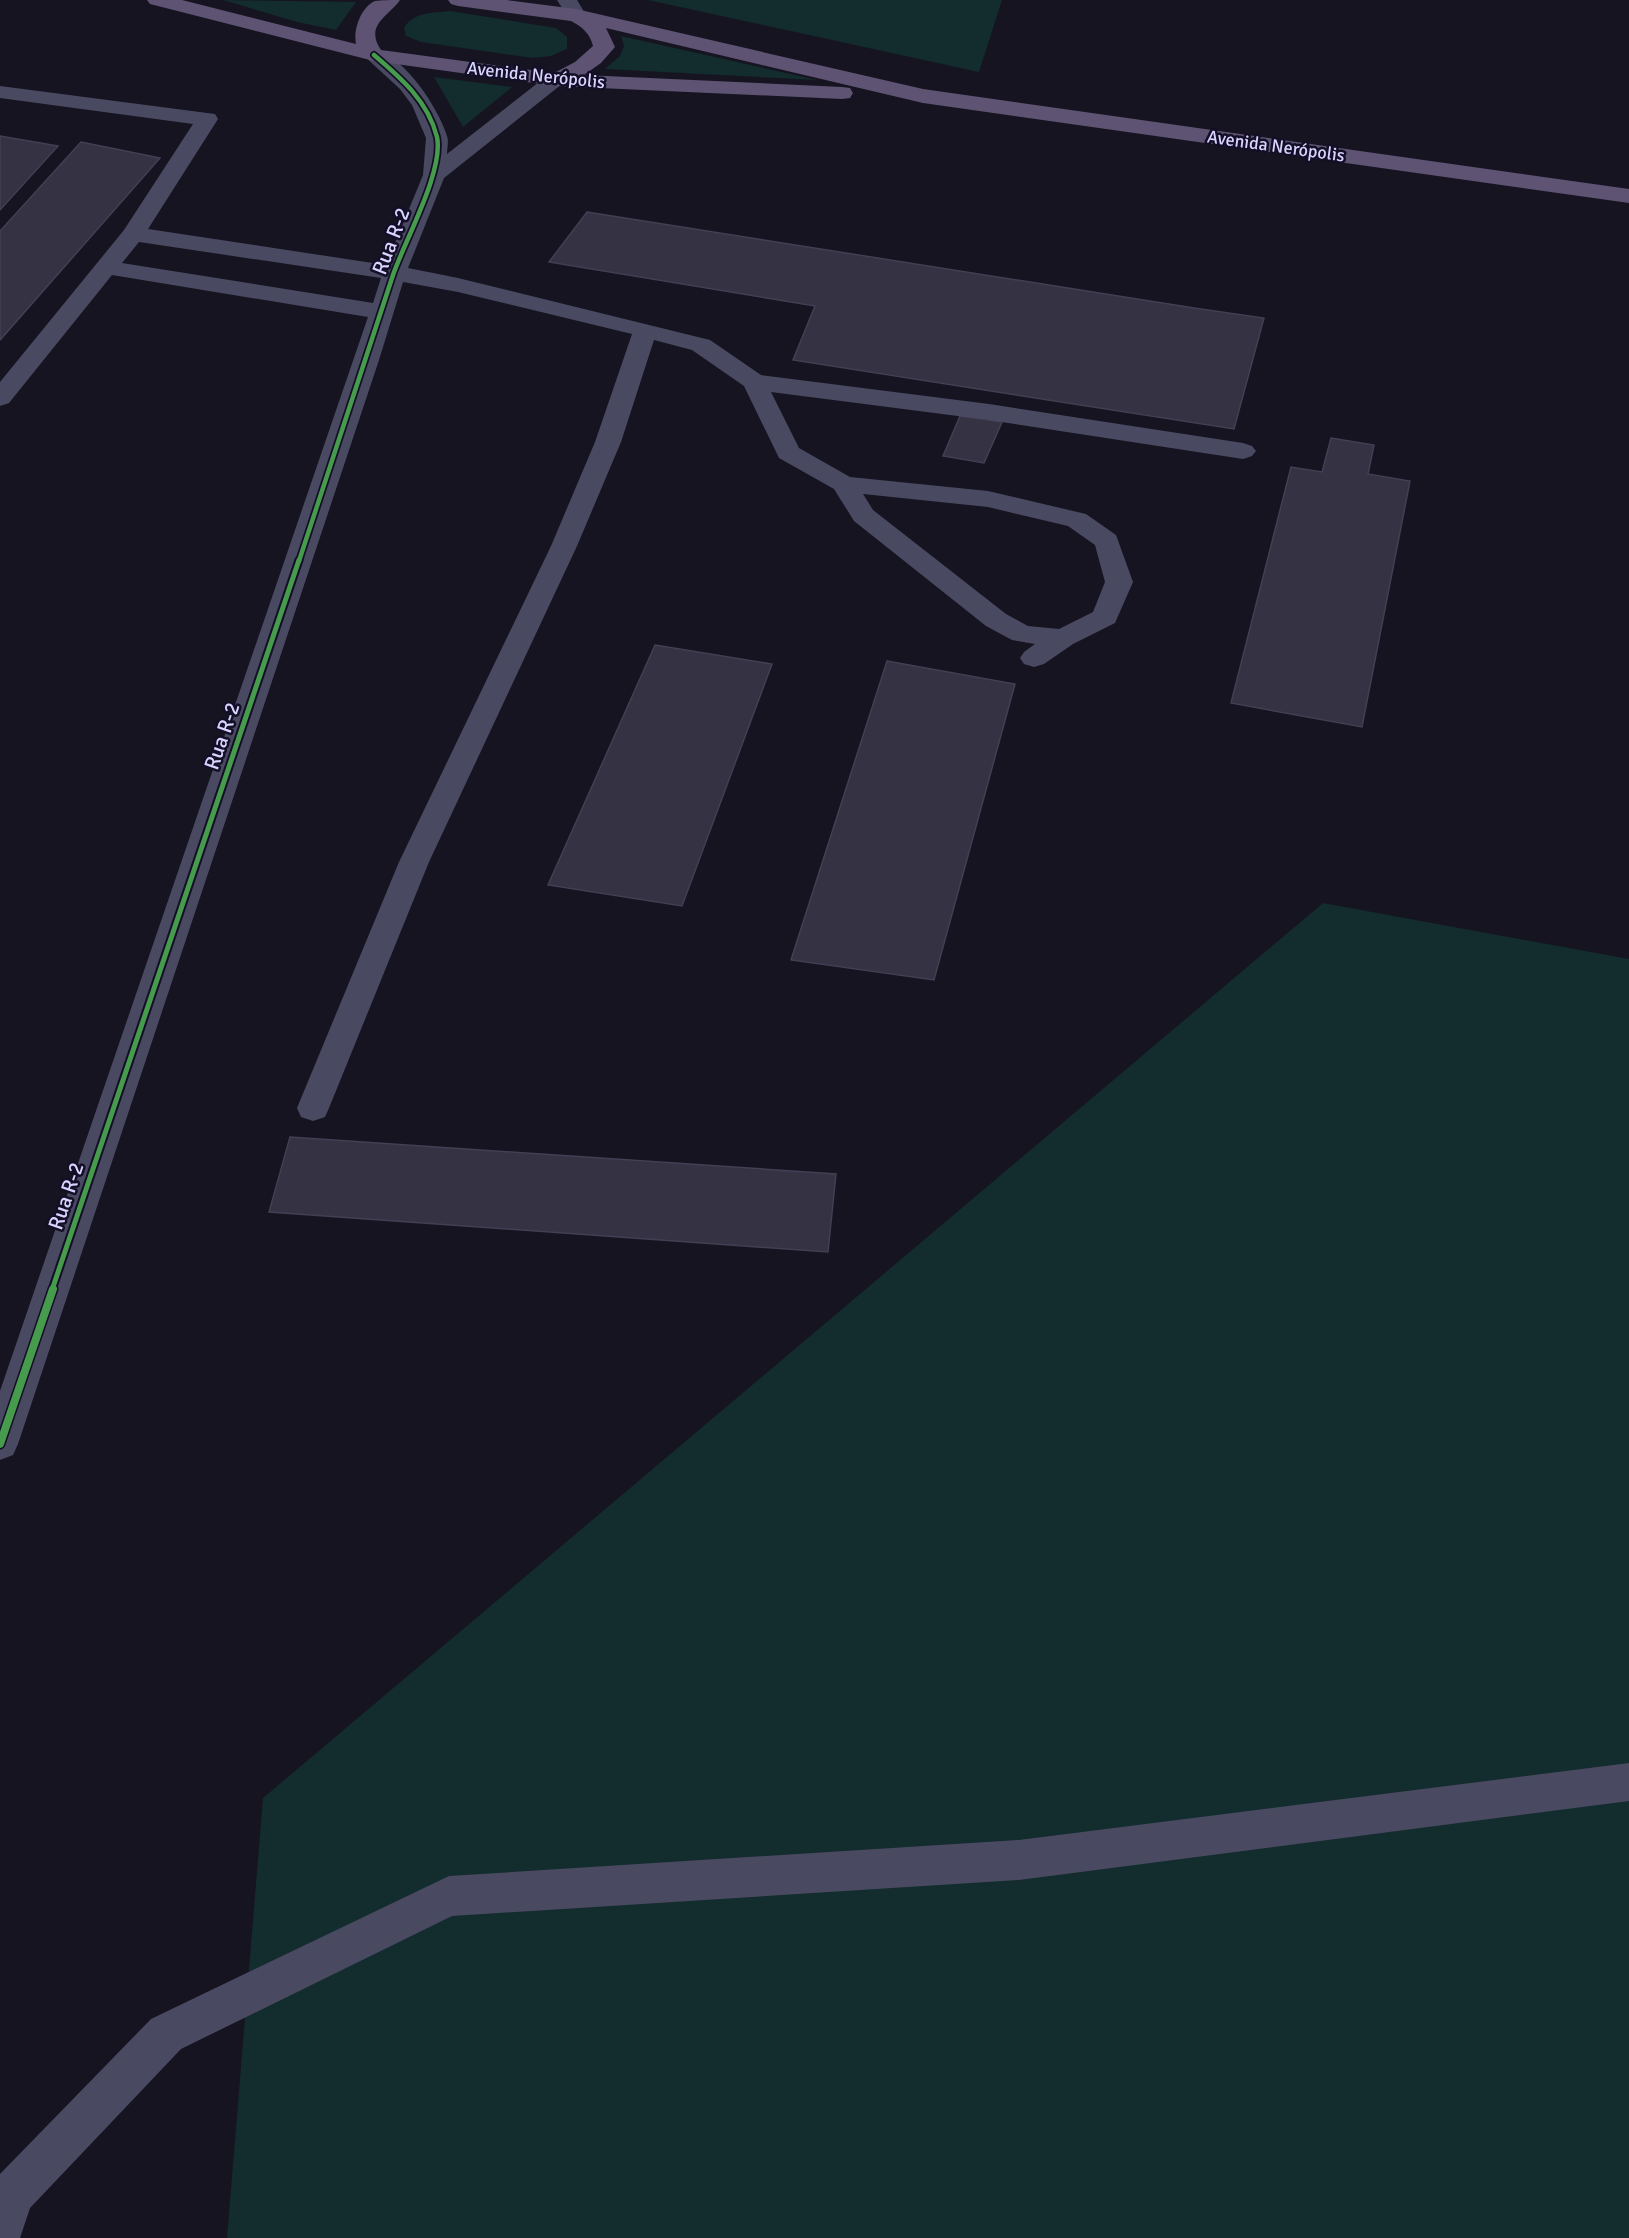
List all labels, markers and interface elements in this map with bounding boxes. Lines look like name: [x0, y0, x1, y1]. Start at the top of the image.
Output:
street label: Avenida Nerópolis: [466, 57, 606, 93]
street label: Avenida Nerópolis: [1206, 125, 1346, 167]
street label: Rua R-2: [366, 204, 416, 278]
street label: Rua R-2: [198, 699, 246, 773]
street label: Rua R-2: [42, 1159, 90, 1233]

